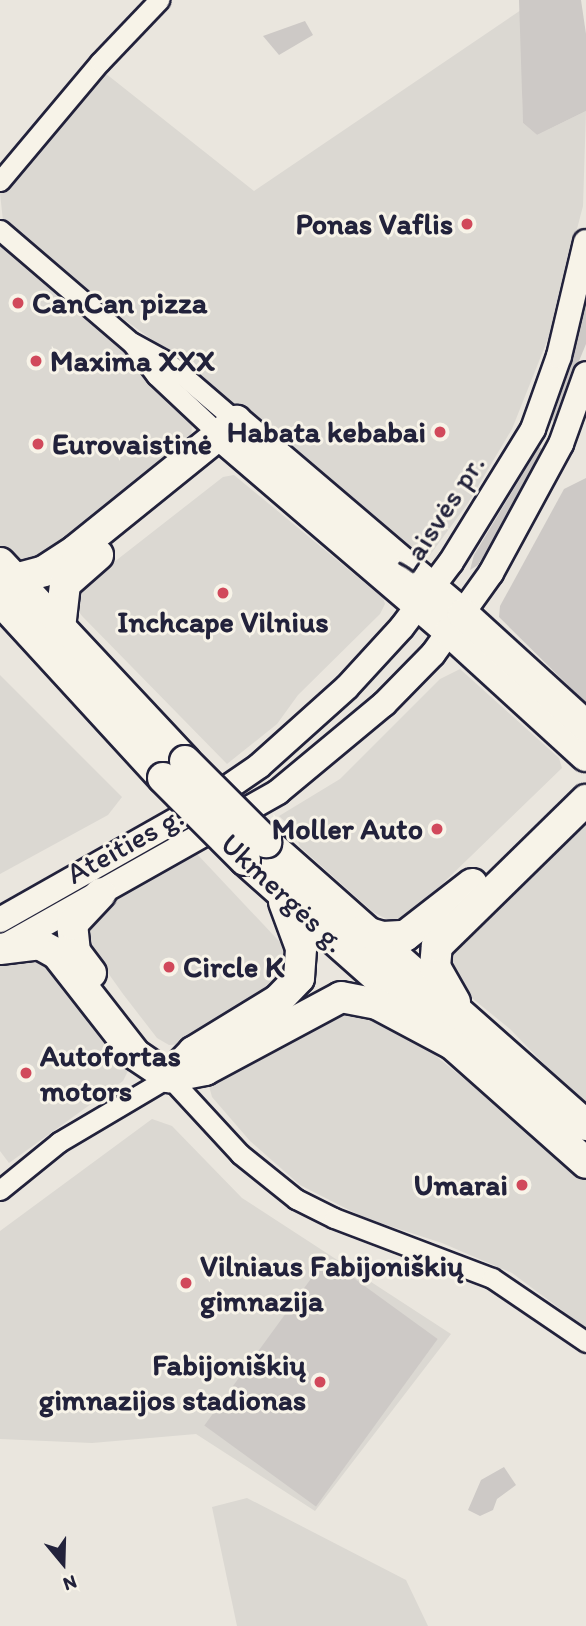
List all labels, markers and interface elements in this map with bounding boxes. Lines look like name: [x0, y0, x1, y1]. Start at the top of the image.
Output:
place label: Ponas Vaflis: [297, 206, 453, 242]
marker: Ponas Vaflis: [459, 216, 475, 232]
place label: CanCan pizza: [32, 285, 207, 321]
marker: CanCan pizza: [10, 295, 26, 311]
place label: Maxima XXX: [50, 343, 215, 379]
marker: Maxima XXX: [28, 353, 44, 369]
place label: Habata kebabai: [227, 414, 426, 450]
marker: Habata kebabai: [432, 424, 448, 440]
place label: Eurovaistinė: [52, 426, 212, 462]
marker: Eurovaistinė: [30, 436, 46, 452]
street label: Laisvės pr.: [389, 448, 493, 580]
marker: Inchcape Vilnius: [215, 585, 231, 601]
place label: Inchcape Vilnius: [118, 604, 328, 640]
street label: Ateities g.: [60, 798, 190, 892]
place label: Moller Auto: [272, 811, 423, 847]
marker: Moller Auto: [429, 821, 445, 837]
street label: Ukmergės g.: [213, 826, 353, 960]
place label: Circle K: [183, 949, 284, 985]
marker: Circle K: [161, 959, 177, 975]
place label: Autofortas motors: [40, 1038, 181, 1108]
marker: Autofortas motors: [18, 1065, 34, 1081]
place label: Umarai: [414, 1167, 508, 1203]
marker: Umarai: [514, 1177, 530, 1193]
place label: Vilniaus Fabijoniškių gimnazija: [200, 1248, 464, 1318]
marker: Vilniaus Fabijoniškių gimnazija: [178, 1275, 194, 1291]
place label: Fabijoniškių gimnazijos stadionas: [37, 1347, 306, 1418]
marker: Fabijoniškių gimnazijos stadionas: [312, 1374, 328, 1390]
north arrow: [28, 1528, 98, 1598]
text: N: [60, 1570, 80, 1596]

